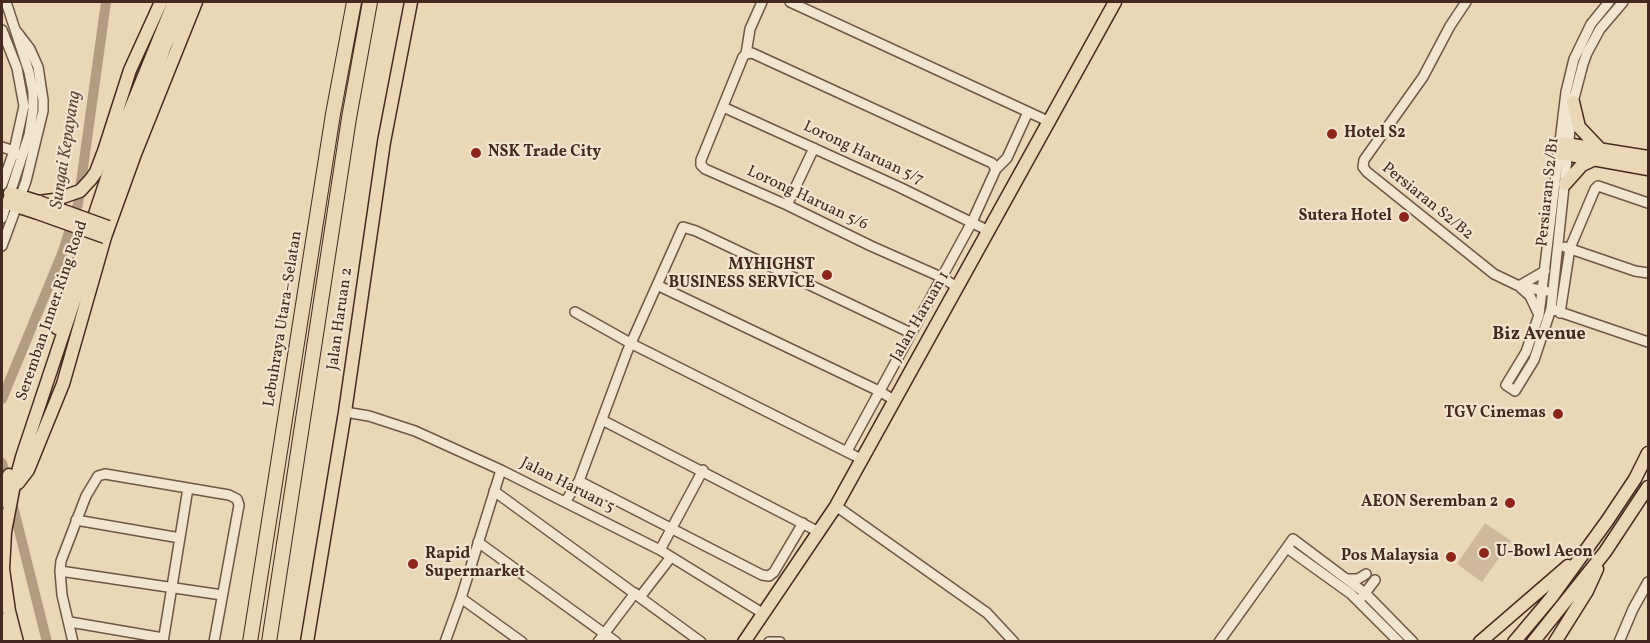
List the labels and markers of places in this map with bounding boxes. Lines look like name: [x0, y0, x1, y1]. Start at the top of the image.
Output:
place label: Hotel S2: [1344, 124, 1406, 144]
marker: Hotel S2: [1325, 127, 1339, 141]
place label: NSK Trade City: [488, 143, 601, 163]
marker: NSK Trade City: [469, 146, 483, 160]
place label: Sutera Hotel: [1298, 207, 1392, 227]
marker: Sutera Hotel: [1397, 210, 1411, 224]
place label: MYHIGHST BUSINESS SERVICE: [668, 256, 815, 294]
marker: MYHIGHST BUSINESS SERVICE: [820, 268, 834, 282]
place label: TGV Cinemas: [1444, 404, 1546, 424]
marker: TGV Cinemas: [1551, 407, 1565, 421]
place label: AEON Seremban 2: [1361, 493, 1498, 513]
marker: AEON Seremban 2: [1503, 496, 1517, 510]
place label: U-Bowl Aeon: [1496, 543, 1593, 563]
place label: Rapid Supermarket: [425, 545, 525, 583]
marker: U-Bowl Aeon: [1477, 546, 1491, 560]
place label: Pos Malaysia: [1341, 547, 1439, 567]
marker: Pos Malaysia: [1444, 550, 1458, 564]
marker: Rapid Supermarket: [406, 557, 420, 571]

